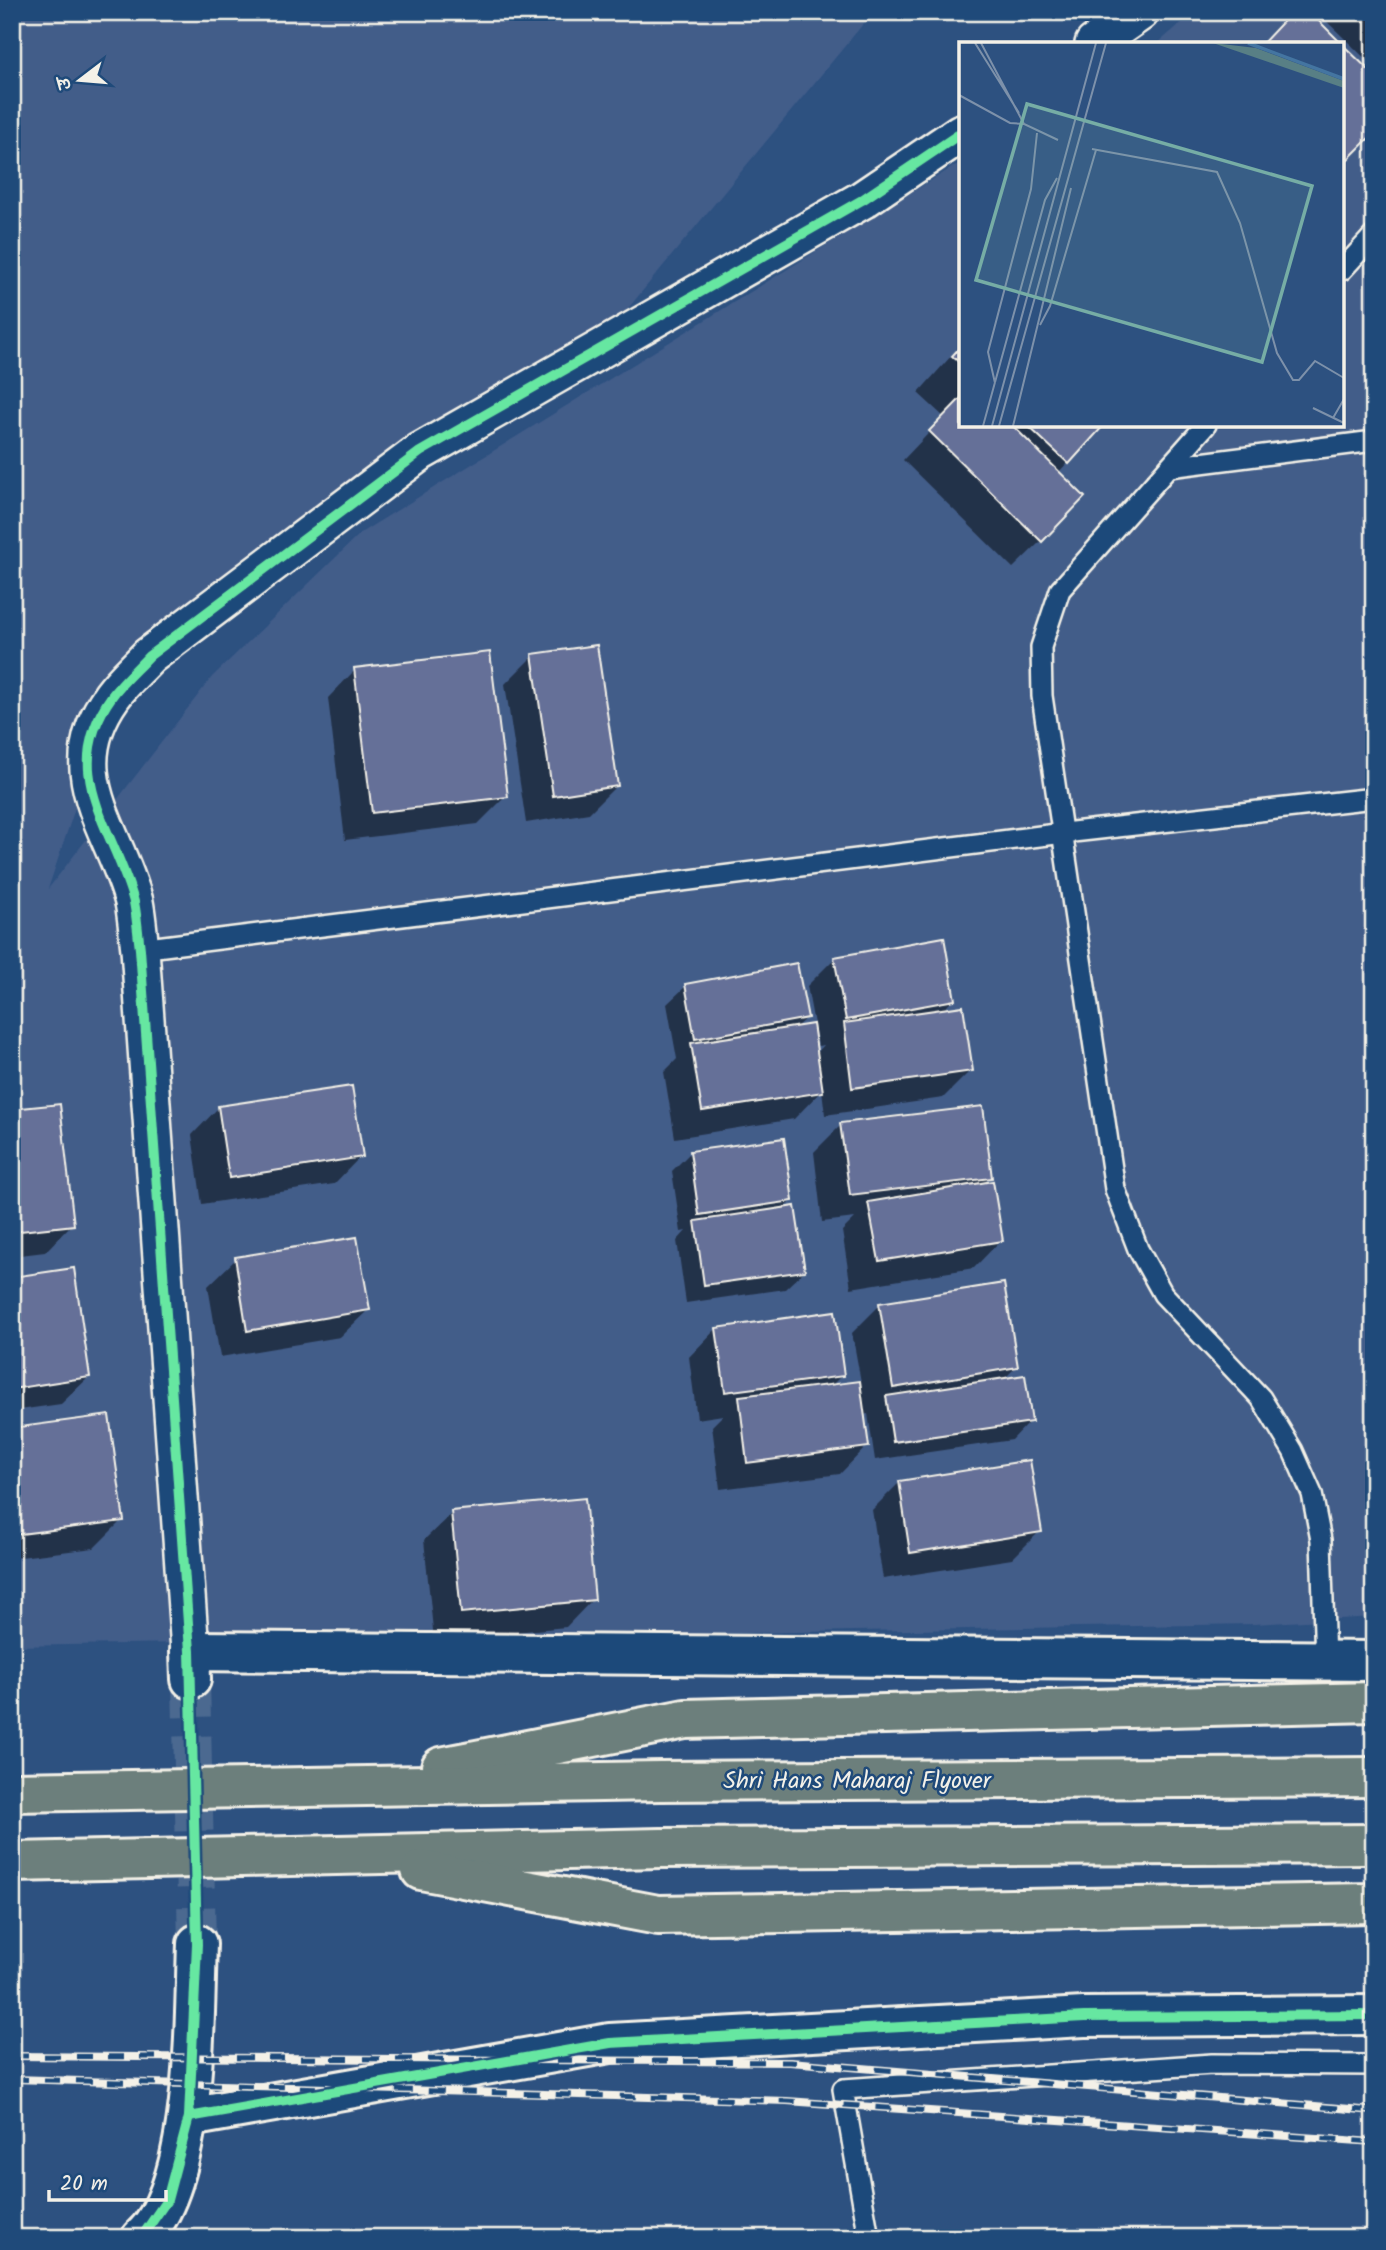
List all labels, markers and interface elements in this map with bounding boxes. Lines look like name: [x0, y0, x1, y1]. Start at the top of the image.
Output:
inset map: [959, 42, 1344, 427]
north arrow: [46, 46, 116, 116]
text: उ: [48, 70, 82, 94]
street label: Shri Hans Maharaj Flyover: [723, 1762, 993, 1801]
scale bar: [49, 2159, 166, 2203]
text: 20 m: [60, 2168, 108, 2201]

